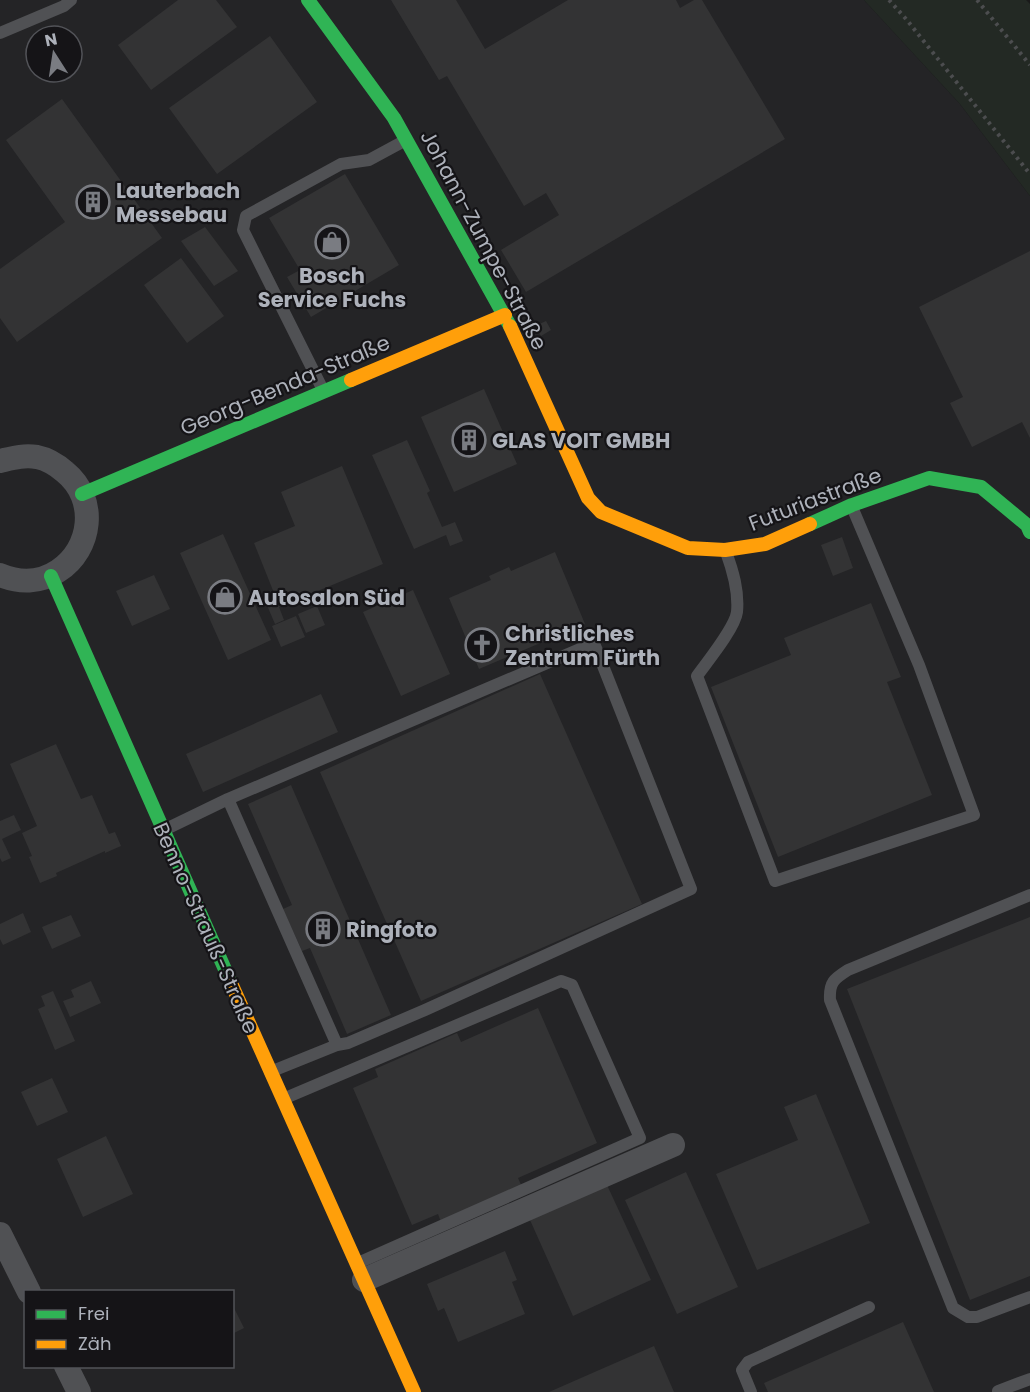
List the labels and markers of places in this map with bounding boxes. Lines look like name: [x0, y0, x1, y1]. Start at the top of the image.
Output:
place label: Lauterbach Messebau: [116, 176, 240, 229]
building icon: Lauterbach Messebau: [75, 184, 111, 220]
shop icon: Bosch Service Fuchs: [314, 224, 350, 260]
place label: Bosch Service Fuchs: [258, 261, 406, 314]
building icon: GLAS VOIT GMBH: [451, 422, 487, 458]
place label: GLAS VOIT GMBH: [492, 426, 670, 455]
shop icon: Autosalon Süd: [207, 579, 243, 615]
place label: Autosalon Süd: [248, 583, 405, 612]
place label: Christliches Zentrum Fürth: [505, 619, 660, 672]
church icon: Christliches Zentrum Fürth: [464, 627, 500, 663]
building icon: Ringfoto: [305, 911, 341, 947]
place label: Ringfoto: [346, 915, 437, 944]

